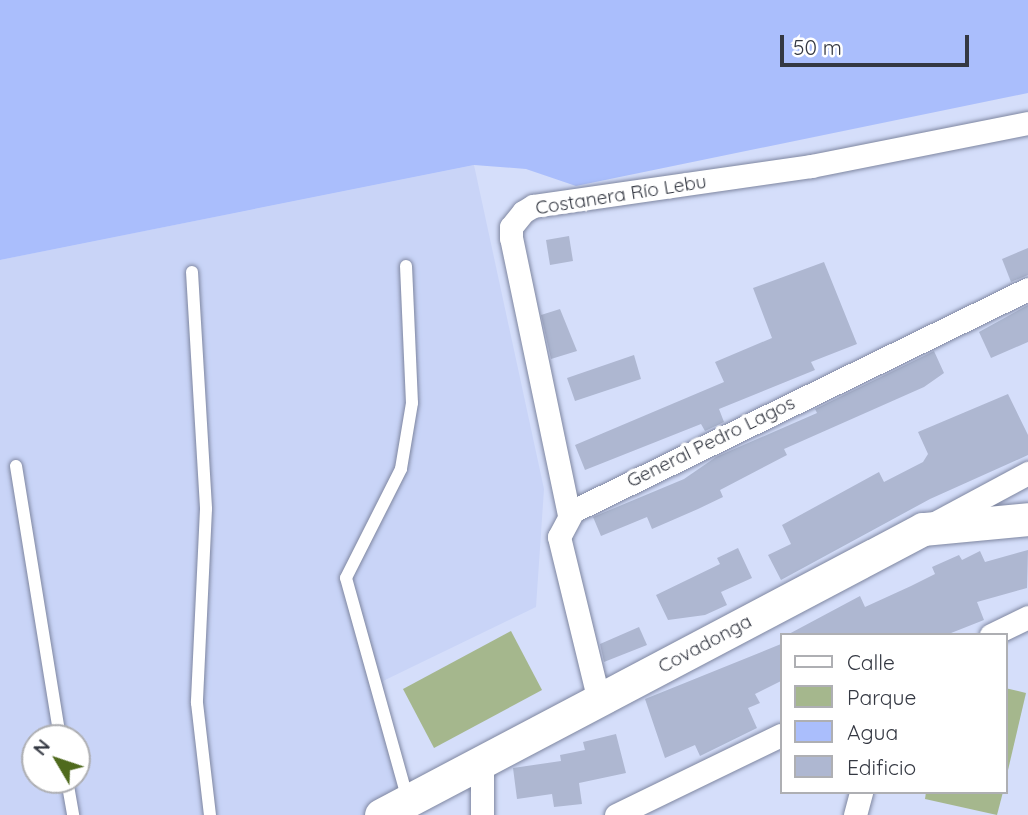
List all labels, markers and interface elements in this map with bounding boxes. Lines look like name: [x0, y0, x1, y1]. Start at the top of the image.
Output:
scale bar: [783, 21, 972, 65]
text: 50 m: [793, 34, 842, 60]
street label: Costanera Río Lebu: [534, 170, 708, 220]
street label: General Pedro Lagos: [623, 391, 799, 493]
street label: Covadonga: [654, 610, 756, 678]
legend: [780, 633, 1007, 794]
text: Calle: [847, 649, 895, 675]
text: Parque: [847, 684, 916, 710]
text: Agua: [847, 719, 898, 745]
north arrow: [21, 724, 91, 794]
text: N: [28, 734, 55, 760]
text: Edificio: [847, 754, 916, 780]

